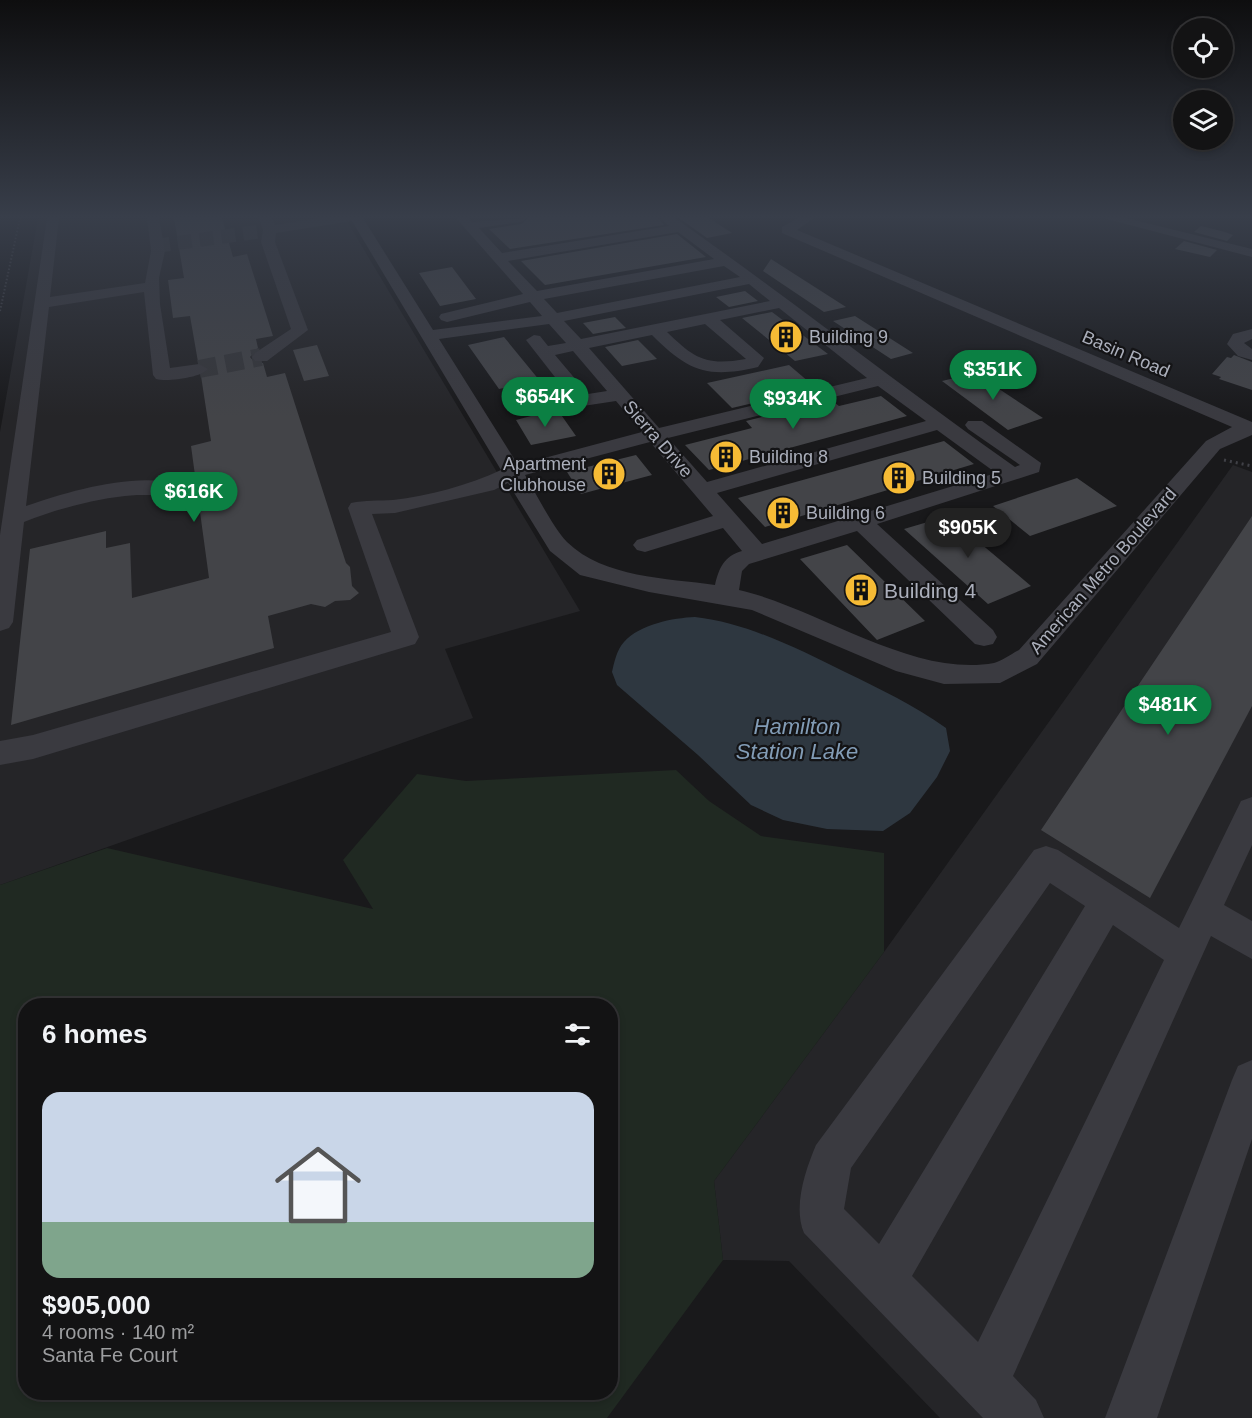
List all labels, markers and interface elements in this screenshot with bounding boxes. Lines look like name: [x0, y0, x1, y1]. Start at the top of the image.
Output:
map controls: [1173, 18, 1233, 150]
button: locate: [1173, 18, 1233, 78]
button: layers: [1173, 90, 1233, 150]
building icon: Building 9: [768, 319, 804, 355]
place label: Building 9: [809, 327, 888, 347]
street label: Basin Road: [1079, 327, 1173, 381]
pin: $351K: [951, 350, 1035, 401]
text: $351K: [964, 358, 1022, 380]
pin: $654K: [503, 377, 587, 428]
pin: $934K: [751, 379, 835, 430]
text: $654K: [516, 385, 574, 407]
text: $934K: [764, 387, 822, 409]
street label: Sierra Drive: [619, 397, 697, 481]
building icon: Building 8: [708, 439, 744, 475]
place label: Building 8: [749, 447, 828, 467]
place label: Apartment Clubhouse: [500, 454, 586, 495]
building icon: Apartment Clubhouse: [591, 456, 627, 492]
building icon: Building 5: [881, 460, 917, 496]
place label: Building 5: [922, 468, 1001, 488]
pin: $616K: [152, 472, 236, 523]
text: $616K: [165, 480, 223, 502]
street label: American Metro Boulevard: [1026, 484, 1180, 658]
building icon: Building 6: [765, 495, 801, 531]
place label: Building 6: [806, 503, 885, 523]
pin: $905K: [926, 508, 1010, 559]
text: $905K: [939, 516, 997, 538]
building icon: Building 4: [843, 572, 879, 608]
place label: Building 4: [884, 579, 977, 602]
pin: $481K: [1126, 685, 1210, 736]
text: $481K: [1139, 693, 1197, 715]
water label: Hamilton Station Lake: [736, 714, 858, 764]
icon: filters: [561, 1018, 594, 1051]
text: 6 homes: [42, 1019, 148, 1049]
icon: home: [264, 1131, 372, 1239]
text: $905,000: [42, 1290, 150, 1320]
text: 4 rooms · 140 m²: [42, 1321, 194, 1343]
text: Santa Fe Court: [42, 1344, 178, 1366]

